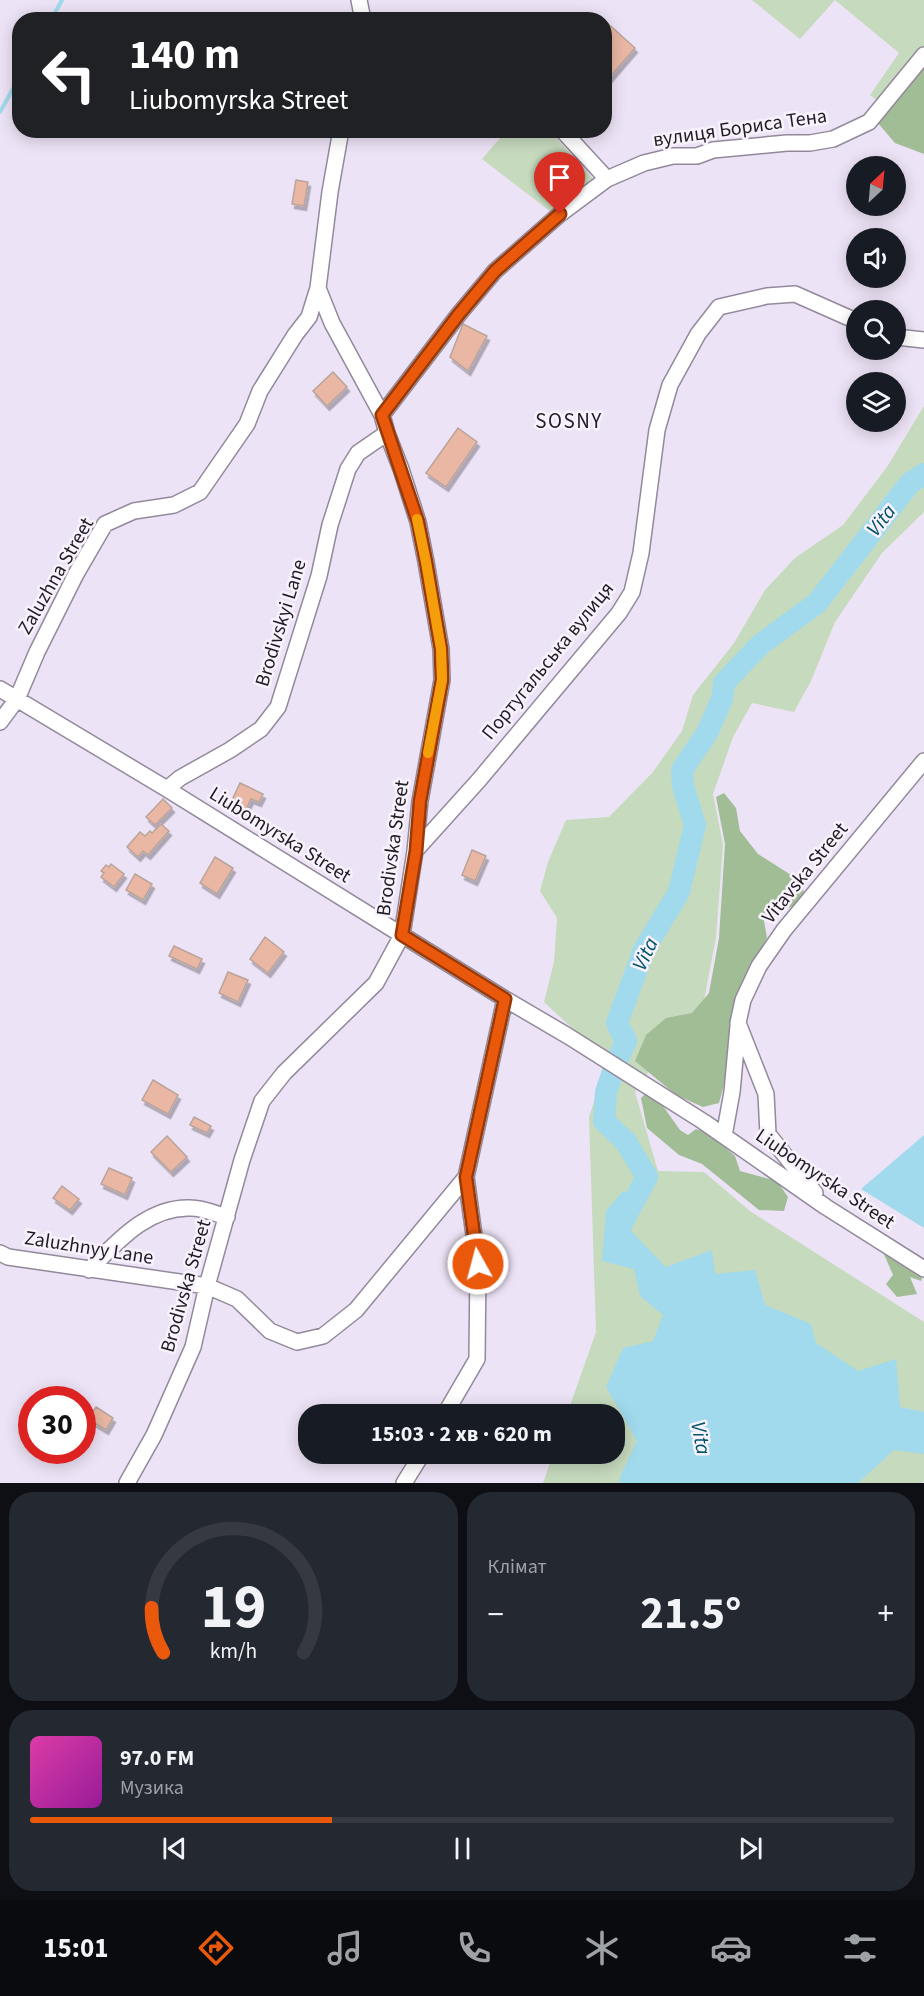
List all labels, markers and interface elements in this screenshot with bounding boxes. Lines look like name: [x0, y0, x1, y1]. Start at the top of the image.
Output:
text: 140 m: [129, 25, 240, 85]
icon: left: [30, 36, 108, 114]
text: Liubomyrska Street: [129, 81, 348, 120]
street label: вулиця Бориса Тена: [651, 102, 829, 154]
pin: [534, 152, 585, 214]
north arrow: [846, 156, 906, 216]
map controls: [846, 156, 906, 432]
icon: arrive: [543, 161, 576, 194]
button: sound: [846, 228, 906, 288]
button: search: [846, 300, 906, 360]
button: layers: [846, 372, 906, 432]
district label: SOSNY: [535, 406, 603, 436]
water label: Vita: [859, 498, 903, 542]
street label: Zaluzhna Street: [11, 512, 101, 640]
street label: Brodivskyi Lane: [248, 556, 314, 690]
street label: Португальська вулиця: [475, 576, 621, 746]
street label: Brodivska Street: [370, 778, 416, 918]
street label: Liubomyrska Street: [204, 780, 357, 890]
street label: Vitavska Street: [755, 816, 855, 930]
water label: Vita: [624, 933, 666, 975]
street label: Liubomyrska Street: [750, 1122, 900, 1236]
street label: Brodivska Street: [154, 1216, 218, 1356]
street label: Zaluzhnyy Lane: [23, 1224, 156, 1272]
position arrow: [446, 1232, 510, 1296]
speed limit sign: 30: [18, 1386, 96, 1464]
text: 15:03 · 2 хв · 620 m: [371, 1418, 552, 1450]
water label: Vita: [683, 1419, 719, 1457]
text: Клімат: [488, 1553, 547, 1581]
text: 19: [200, 1563, 266, 1652]
text: 21.5°: [640, 1582, 741, 1646]
text: −: [488, 1591, 504, 1638]
text: +: [878, 1591, 894, 1638]
text: km/h: [209, 1637, 257, 1668]
text: 97.0 FM: [120, 1742, 194, 1774]
text: Музика: [120, 1774, 184, 1802]
icon: previous: [158, 1832, 191, 1865]
icon: pause: [446, 1832, 479, 1865]
icon: next: [734, 1832, 767, 1865]
icon: directions: [195, 1927, 237, 1969]
icon: music: [324, 1927, 366, 1969]
icon: phone: [453, 1927, 495, 1969]
icon: climate: [581, 1927, 623, 1969]
icon: car: [710, 1927, 752, 1969]
icon: filters: [839, 1927, 881, 1969]
text: 15:01: [43, 1929, 108, 1968]

